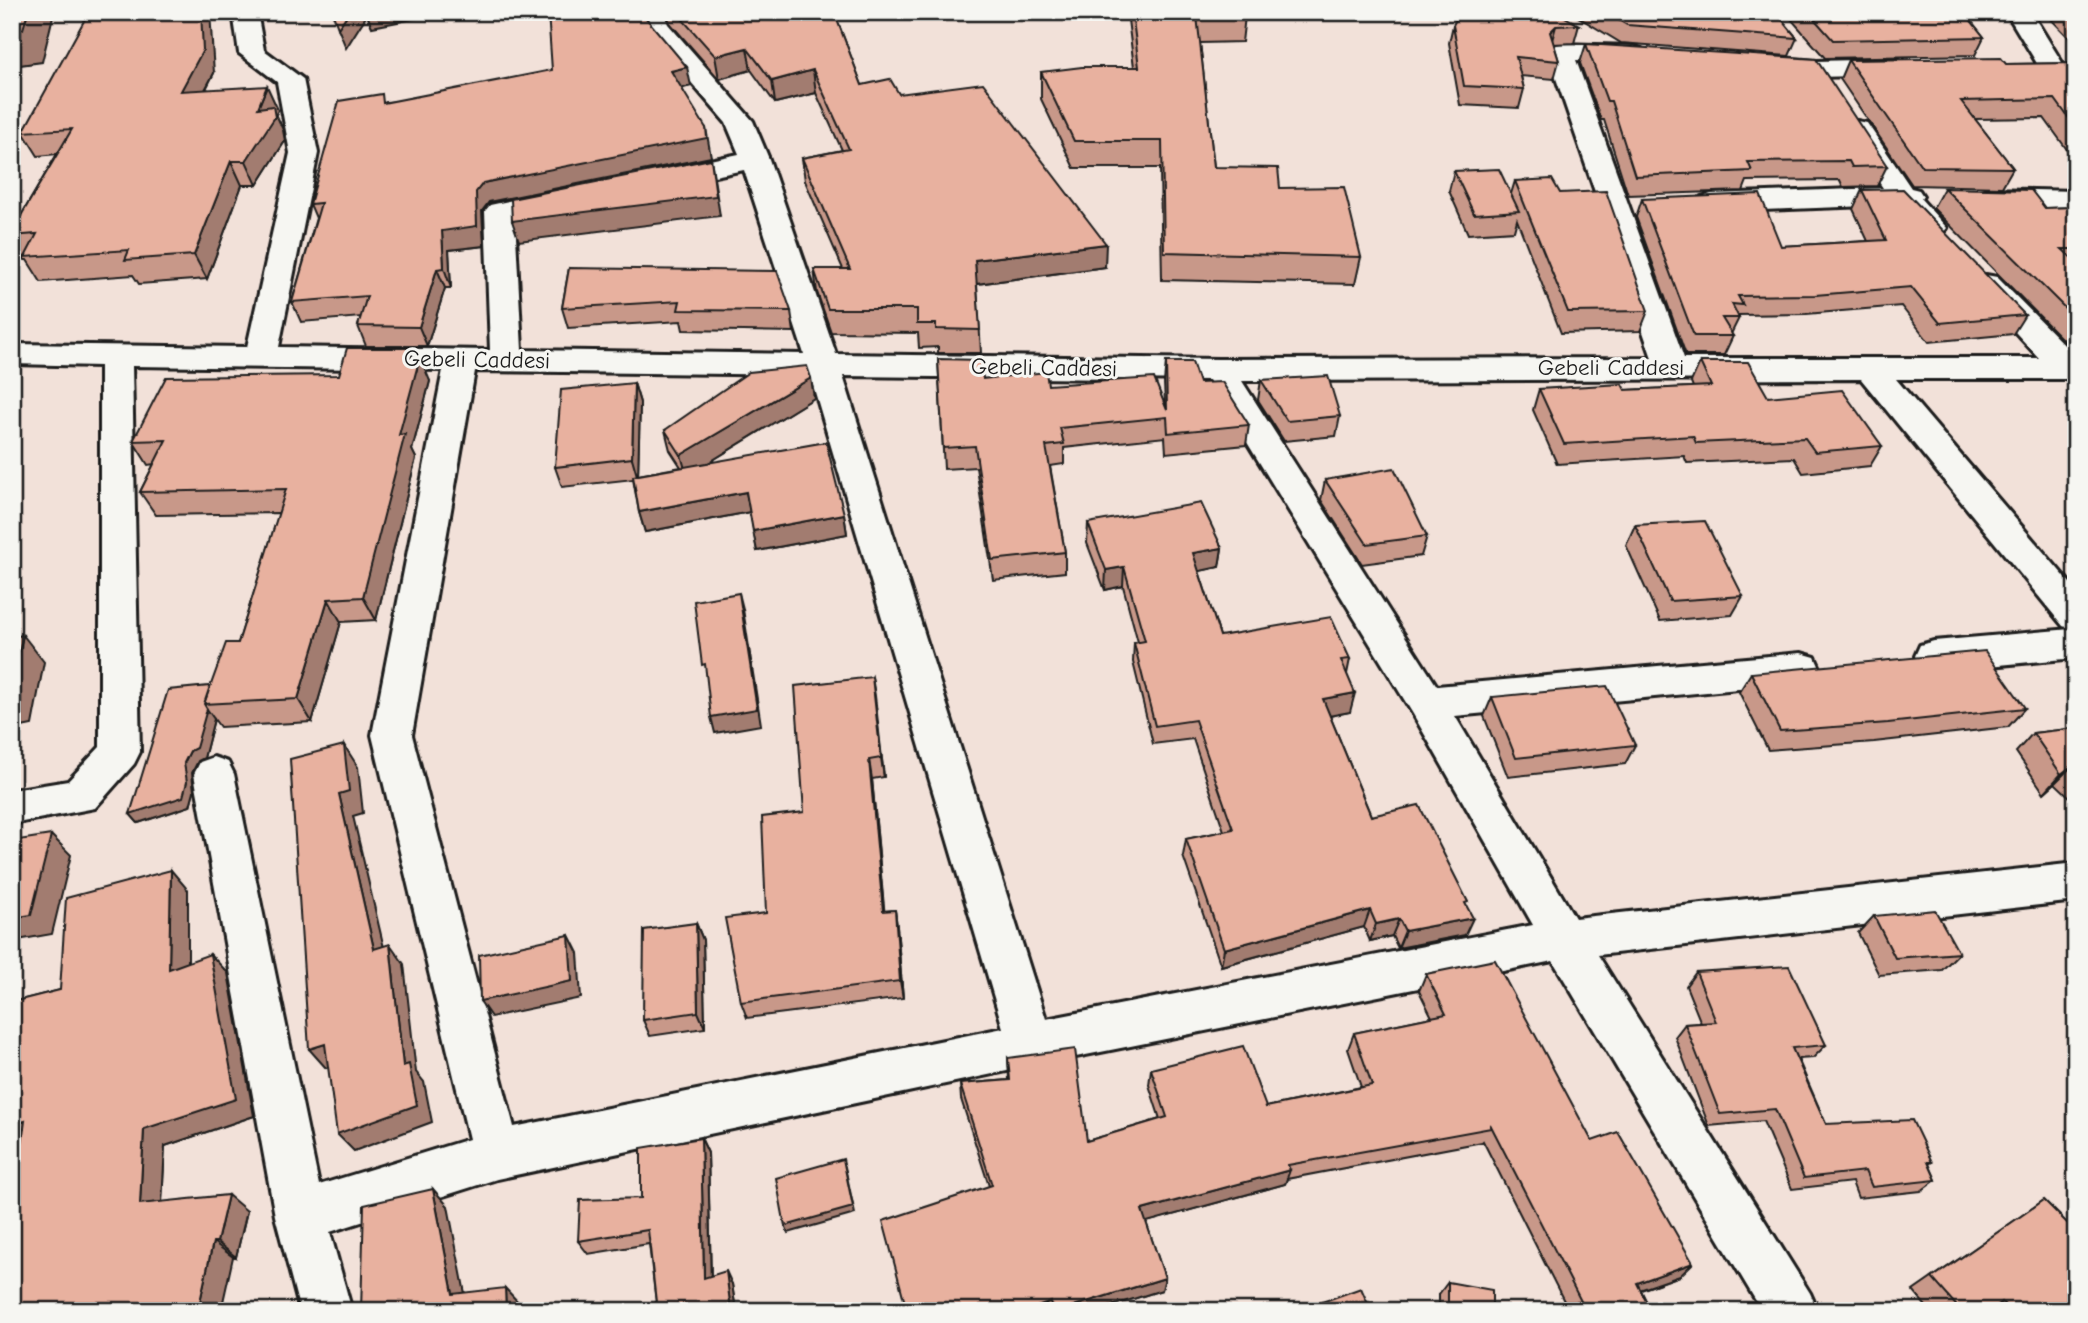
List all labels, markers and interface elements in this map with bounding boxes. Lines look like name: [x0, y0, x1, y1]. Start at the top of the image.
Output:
street label: Gebeli Caddesi: [404, 345, 550, 374]
street label: Gebeli Caddesi: [971, 353, 1117, 382]
street label: Gebeli Caddesi: [1538, 354, 1684, 381]

